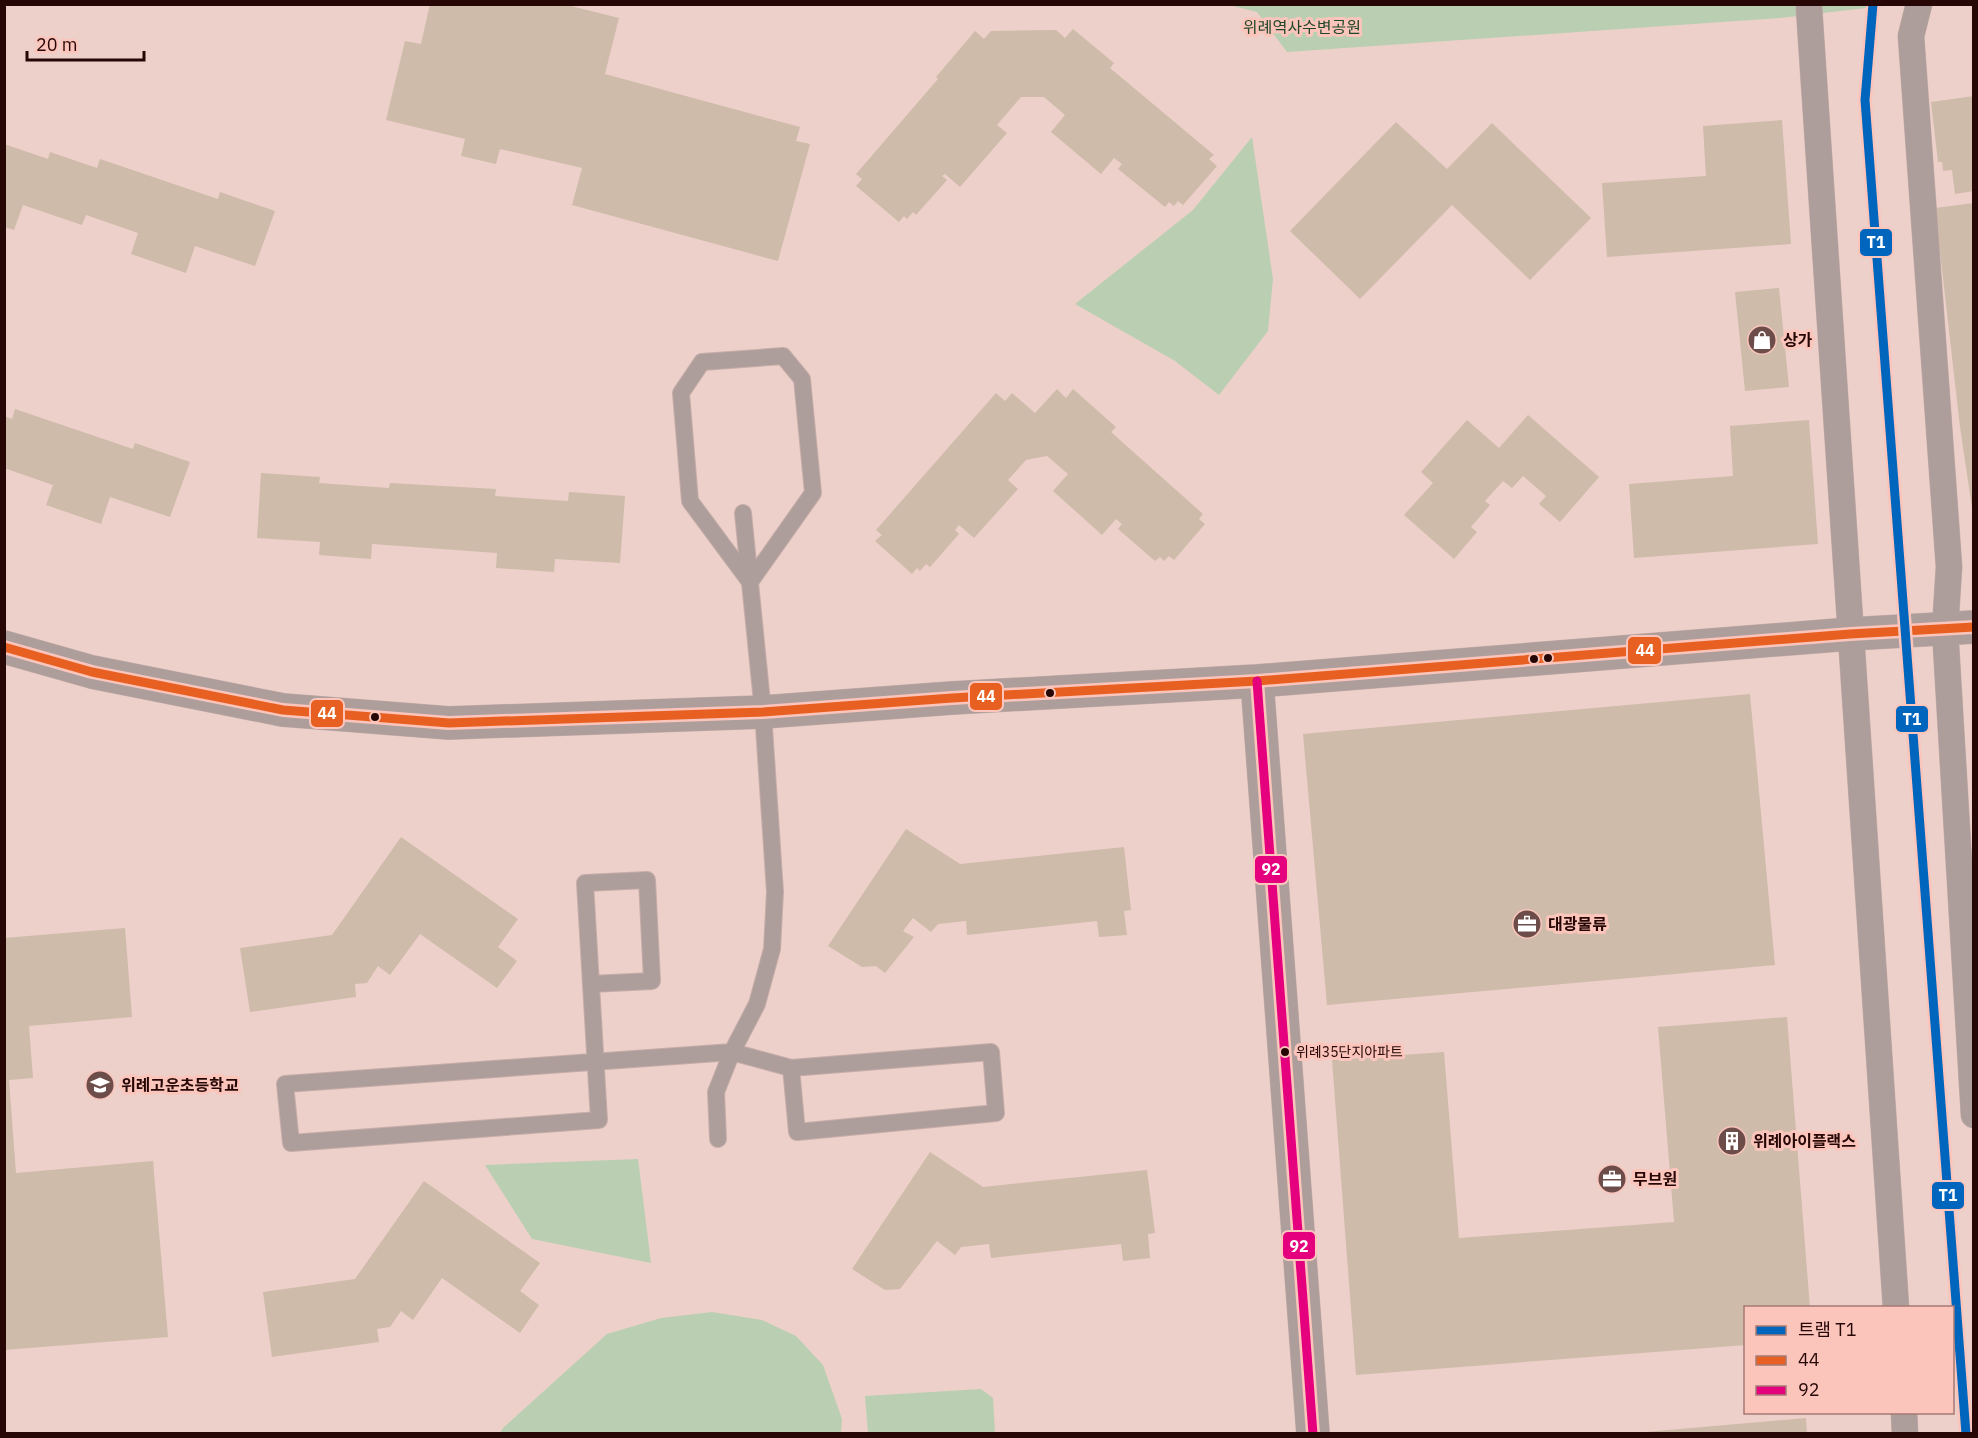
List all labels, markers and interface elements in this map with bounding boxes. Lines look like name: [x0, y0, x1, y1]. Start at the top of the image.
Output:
park label: 위례역사수변공원: [1243, 17, 1361, 37]
scale bar: [27, 24, 144, 62]
text: 20 m: [36, 33, 78, 56]
line badge: T1: [1859, 228, 1893, 257]
text: T1: [1867, 232, 1886, 252]
shop icon: 상가: [1746, 324, 1778, 356]
place label: 상가: [1783, 330, 1813, 350]
line badge: 44: [1627, 636, 1662, 665]
text: 44: [1635, 640, 1655, 660]
unlabelled marker: [1542, 652, 1554, 664]
unlabelled marker: [1528, 653, 1540, 665]
line badge: 44: [969, 682, 1003, 711]
text: 44: [976, 686, 996, 706]
unlabelled marker: [1044, 687, 1056, 699]
line badge: 44: [310, 699, 344, 728]
text: 44: [317, 703, 337, 723]
line badge: T1: [1895, 705, 1929, 733]
text: T1: [1903, 709, 1922, 729]
unlabelled marker: [369, 711, 381, 723]
line badge: 92: [1254, 855, 1288, 884]
text: 92: [1261, 859, 1281, 879]
office icon: 대광물류: [1511, 908, 1543, 940]
place label: 대광물류: [1548, 914, 1607, 934]
place label: 위례35단지아파트: [1296, 1043, 1403, 1061]
marker: 위례35단지아파트: [1279, 1046, 1291, 1058]
school or university icon: 위례고운초등학교: [84, 1069, 116, 1101]
place label: 위례고운초등학교: [121, 1075, 239, 1095]
building icon: 위례아이플랙스: [1716, 1125, 1748, 1157]
place label: 위례아이플랙스: [1753, 1131, 1856, 1151]
office icon: 무브원: [1596, 1163, 1628, 1195]
place label: 무브원: [1633, 1169, 1677, 1189]
line badge: T1: [1931, 1181, 1965, 1210]
text: T1: [1939, 1185, 1958, 1205]
line badge: 92: [1282, 1231, 1316, 1260]
text: 92: [1289, 1236, 1309, 1256]
legend: [1744, 1306, 1954, 1414]
text: 트램 T1: [1798, 1318, 1856, 1341]
text: 44: [1798, 1348, 1820, 1371]
text: 92: [1798, 1378, 1820, 1401]

